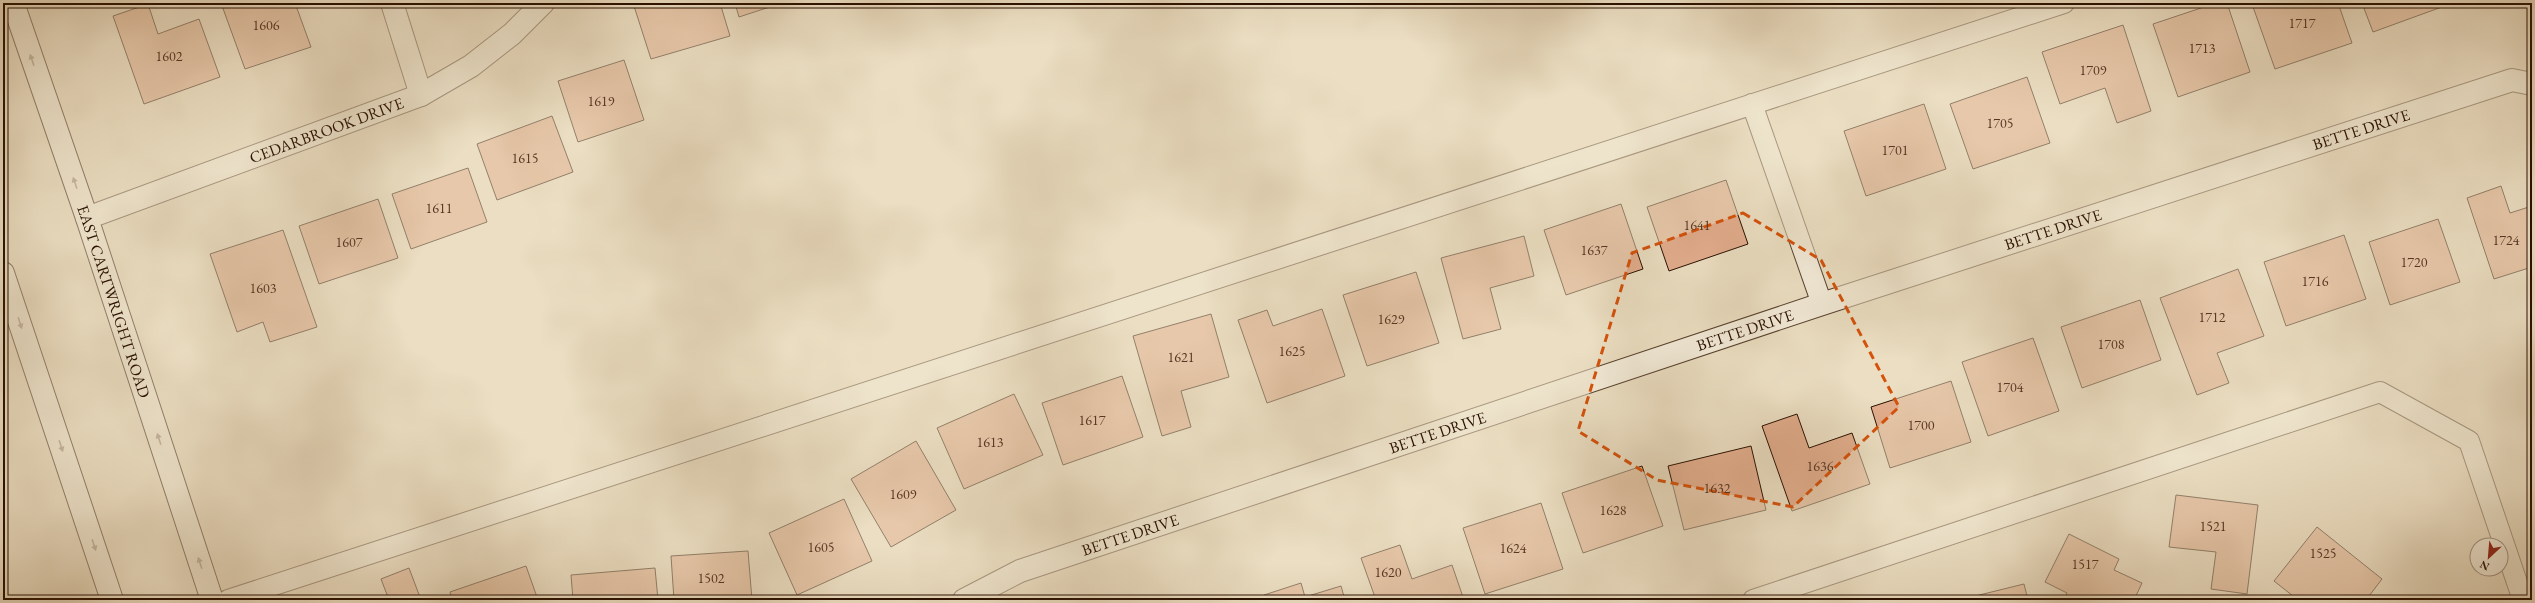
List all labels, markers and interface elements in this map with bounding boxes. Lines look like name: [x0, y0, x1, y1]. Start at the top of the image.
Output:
house number: 1717: [2289, 14, 2316, 32]
house number: 1606: [253, 16, 280, 34]
house number: 1713: [2189, 39, 2216, 57]
house number: 1602: [156, 47, 183, 65]
one-way arrow: [29, 54, 35, 66]
house number: 1709: [2080, 61, 2107, 79]
street label: CEDARBROOK DRIVE: [247, 92, 406, 168]
house number: 1619: [588, 92, 615, 110]
street label: BETTE DRIVE: [2310, 104, 2412, 155]
house number: 1705: [1987, 114, 2013, 132]
house number: 1701: [1882, 141, 1908, 159]
house number: 1615: [512, 149, 538, 167]
one-way arrow: [72, 177, 78, 189]
house number: 1611: [426, 199, 452, 217]
street label: EAST CARTWRIGHT ROAD: [72, 202, 155, 400]
street label: BETTE DRIVE: [2002, 204, 2104, 255]
house number: 1641: [1684, 216, 1710, 234]
house number: 1724: [2493, 231, 2520, 249]
house number: 1607: [336, 233, 363, 251]
house number: 1637: [1581, 241, 1608, 259]
house number: 1720: [2401, 253, 2428, 271]
house number: 1716: [2302, 272, 2329, 290]
house number: 1603: [250, 279, 277, 297]
street label: BETTE DRIVE: [1694, 304, 1796, 356]
house number: 1712: [2199, 308, 2226, 326]
house number: 1629: [1378, 310, 1405, 328]
one-way arrow: [17, 317, 23, 329]
house number: 1708: [2098, 335, 2125, 353]
house number: 1625: [1279, 342, 1305, 360]
house number: 1621: [1168, 348, 1194, 366]
house number: 1704: [1997, 378, 2024, 396]
street label: BETTE DRIVE: [1386, 407, 1489, 458]
house number: 1617: [1079, 411, 1106, 429]
house number: 1700: [1908, 416, 1935, 434]
one-way arrow: [156, 433, 162, 445]
house number: 1613: [977, 433, 1004, 451]
one-way arrow: [58, 441, 64, 453]
house number: 1636: [1807, 457, 1834, 475]
house number: 1632: [1704, 479, 1731, 497]
house number: 1609: [890, 485, 917, 503]
house number: 1628: [1600, 501, 1627, 519]
street label: BETTE DRIVE: [1079, 509, 1181, 561]
house number: 1521: [2200, 517, 2226, 535]
north arrow: [2469, 537, 2509, 577]
house number: 1605: [808, 538, 834, 556]
house number: 1624: [1500, 539, 1527, 557]
one-way arrow: [91, 540, 97, 552]
house number: 1525: [2310, 544, 2336, 562]
house number: 1517: [2072, 555, 2099, 573]
one-way arrow: [197, 557, 203, 569]
text: N: [2477, 558, 2492, 574]
house number: 1620: [1375, 563, 1402, 581]
house number: 1502: [698, 569, 725, 587]

